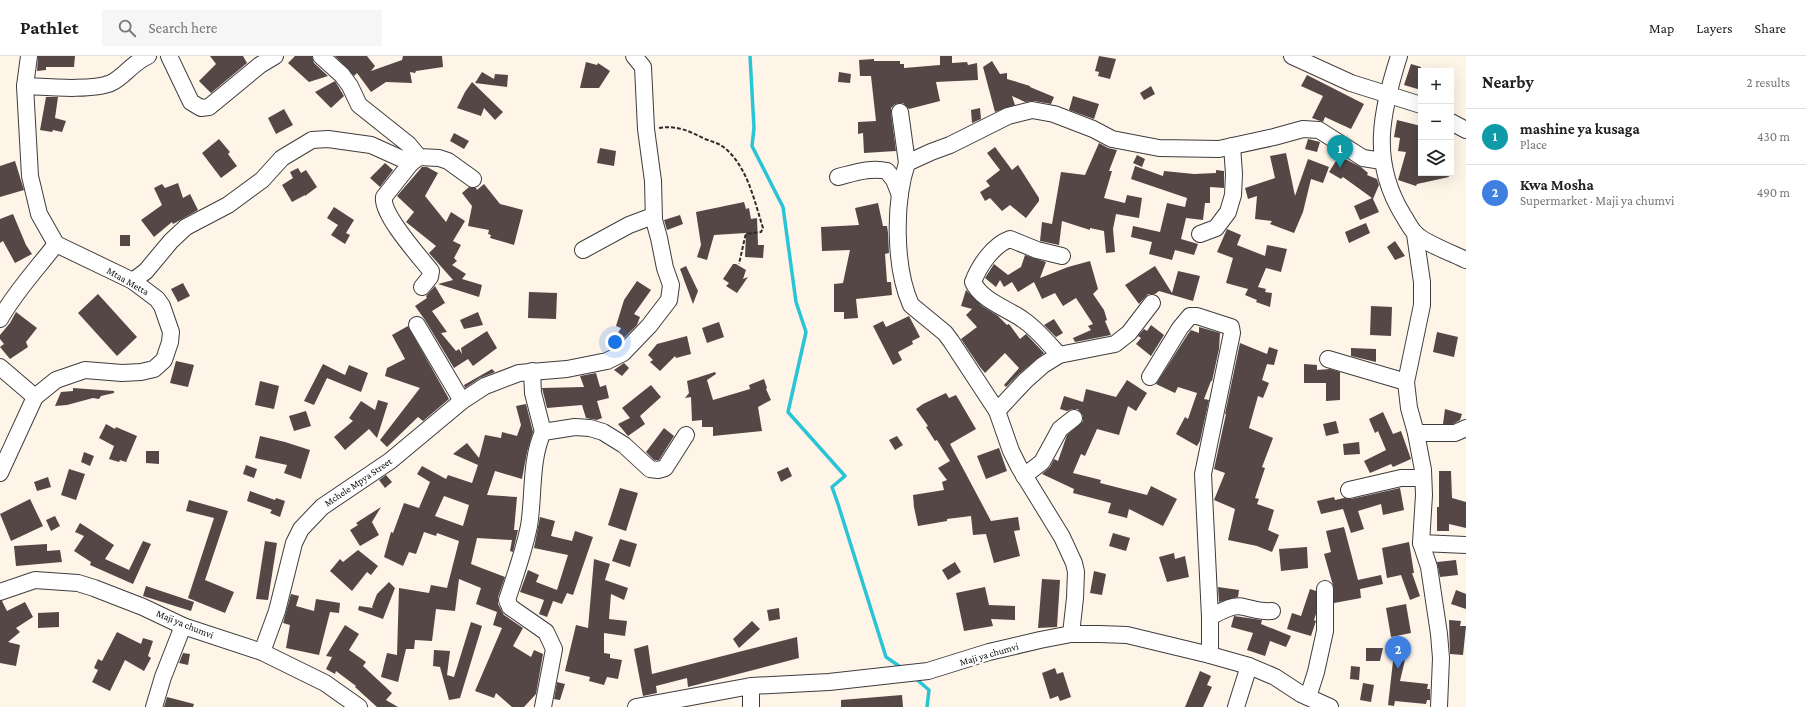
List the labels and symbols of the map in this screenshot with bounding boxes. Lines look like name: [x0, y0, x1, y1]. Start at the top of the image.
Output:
pin: 1: [1327, 135, 1353, 168]
street label: Mtaa Metta: [105, 265, 151, 298]
your location: [605, 332, 625, 352]
street label: Mchele Mpya Street: [322, 455, 394, 509]
street label: Maji ya chumvi: [154, 607, 216, 642]
pin: 2: [1385, 636, 1411, 669]
street label: Maji ya chumvi: [958, 640, 1020, 669]

